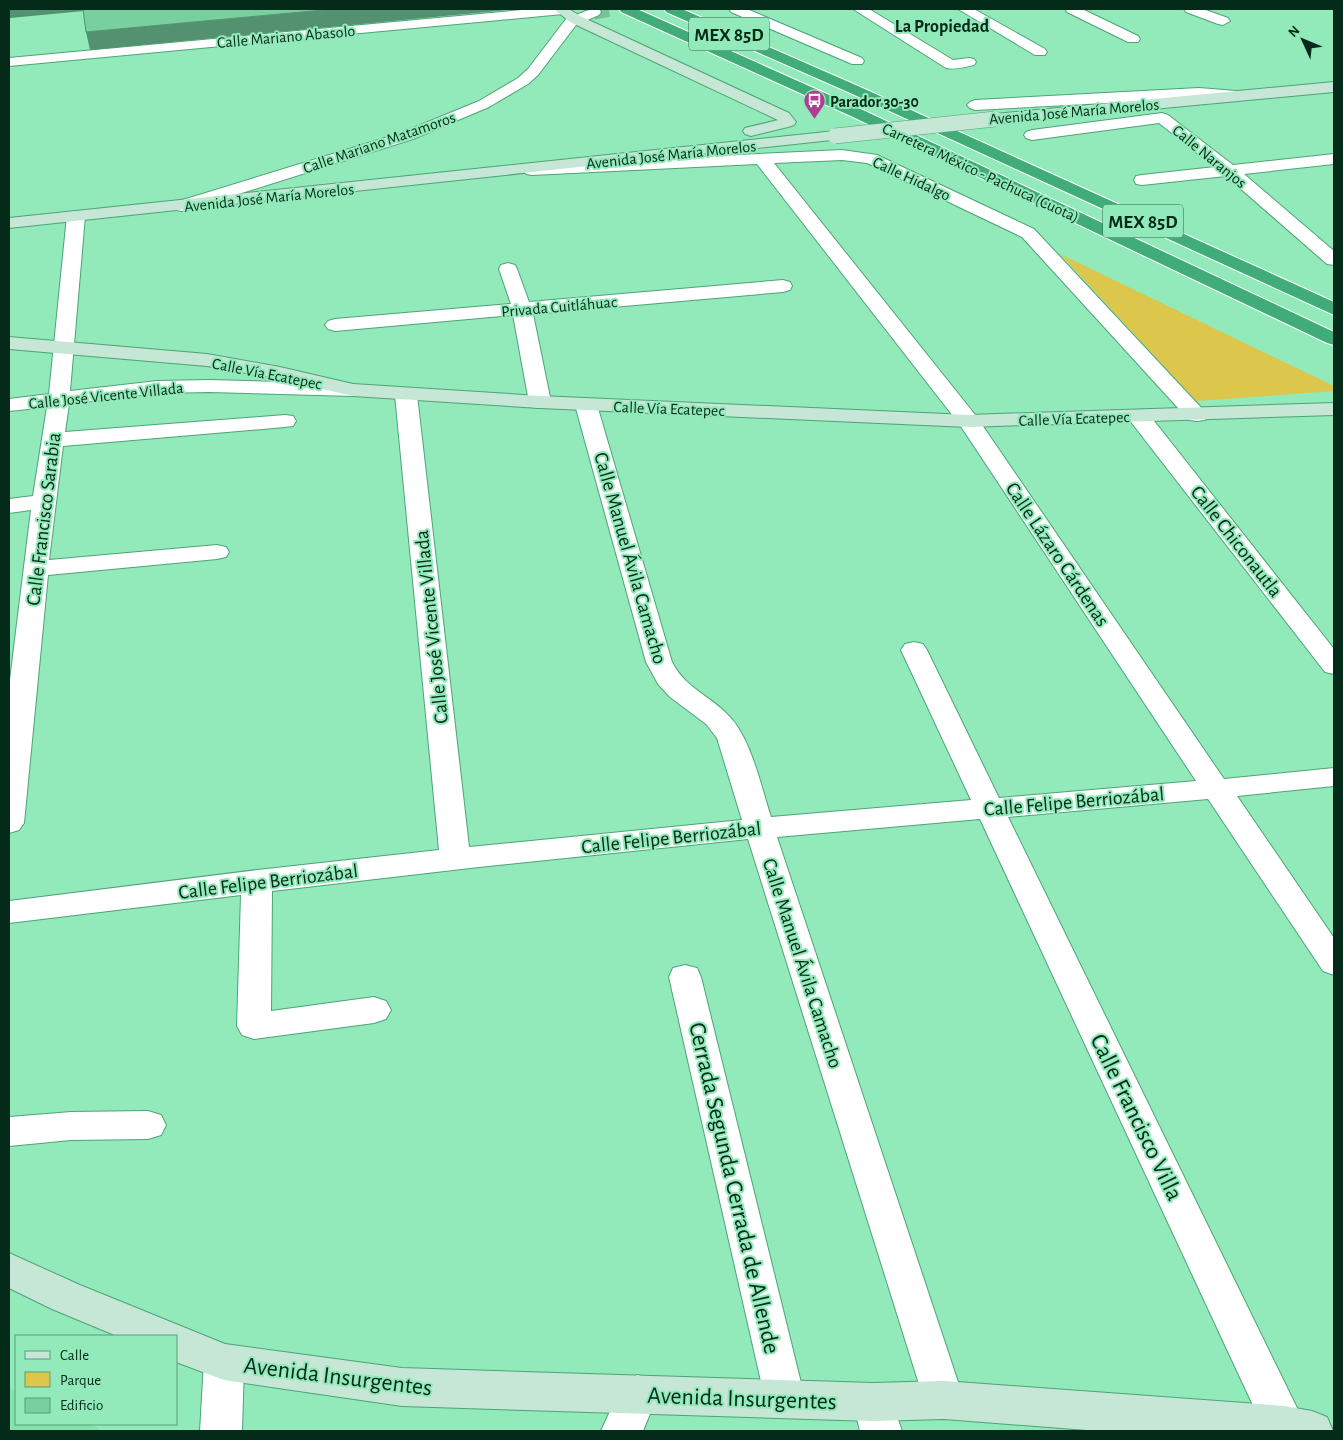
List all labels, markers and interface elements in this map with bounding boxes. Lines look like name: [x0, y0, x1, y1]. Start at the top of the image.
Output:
north arrow: [1278, 15, 1328, 65]
road number: MEX 85D: [689, 18, 769, 50]
district label: La Propiedad: [895, 18, 990, 36]
street label: Calle Mariano Abasolo: [216, 23, 356, 51]
text: N: [1286, 23, 1303, 40]
bus stop icon: Parador 30-30: [802, 89, 826, 120]
place label: Parador 30-30: [830, 94, 919, 110]
street label: Avenida José María Morelos: [988, 97, 1160, 127]
street label: Calle Mariano Matamoros: [301, 109, 458, 177]
street label: Carretera México - Pachuca (Cuota): [880, 120, 1082, 226]
street label: Calle Naranjos: [1169, 122, 1249, 192]
street label: Avenida José María Morelos: [585, 138, 757, 172]
street label: Calle Hidalgo: [870, 154, 953, 204]
street label: Avenida José María Morelos: [183, 181, 355, 215]
road number: MEX 85D: [1103, 205, 1183, 238]
street label: Privada Cuitláhuac: [501, 294, 618, 320]
street label: Calle Vía Ecatepec: [211, 356, 323, 392]
street label: Calle José Vicente Villada: [28, 380, 184, 412]
street label: Calle Vía Ecatepec: [613, 399, 725, 419]
street label: Calle Vía Ecatepec: [1018, 409, 1130, 429]
street label: Calle Francisco Sarabia: [23, 431, 65, 607]
street label: Calle Manuel Ávila Camacho: [590, 450, 671, 666]
street label: Calle Lázaro Cárdenas: [1002, 479, 1113, 630]
street label: Calle Chiconautla: [1187, 482, 1286, 601]
street label: Calle José Vicente Villada: [412, 529, 452, 725]
street label: Calle Felipe Berriozábal: [983, 784, 1165, 820]
street label: Calle Felipe Berriozábal: [580, 819, 762, 857]
street label: Calle Manuel Ávila Camacho: [759, 856, 846, 1071]
street label: Calle Felipe Berriozábal: [177, 861, 359, 903]
street label: Cerrada Segunda Cerrada de Allende: [684, 1020, 784, 1356]
street label: Calle Francisco Villa: [1085, 1030, 1187, 1204]
legend: [15, 1335, 178, 1425]
text: Calle: [60, 1348, 89, 1363]
street label: Avenida Insurgentes: [242, 1354, 433, 1400]
text: Parque: [60, 1373, 101, 1388]
street label: Avenida Insurgentes: [647, 1384, 837, 1414]
text: Edificio: [60, 1398, 103, 1413]

